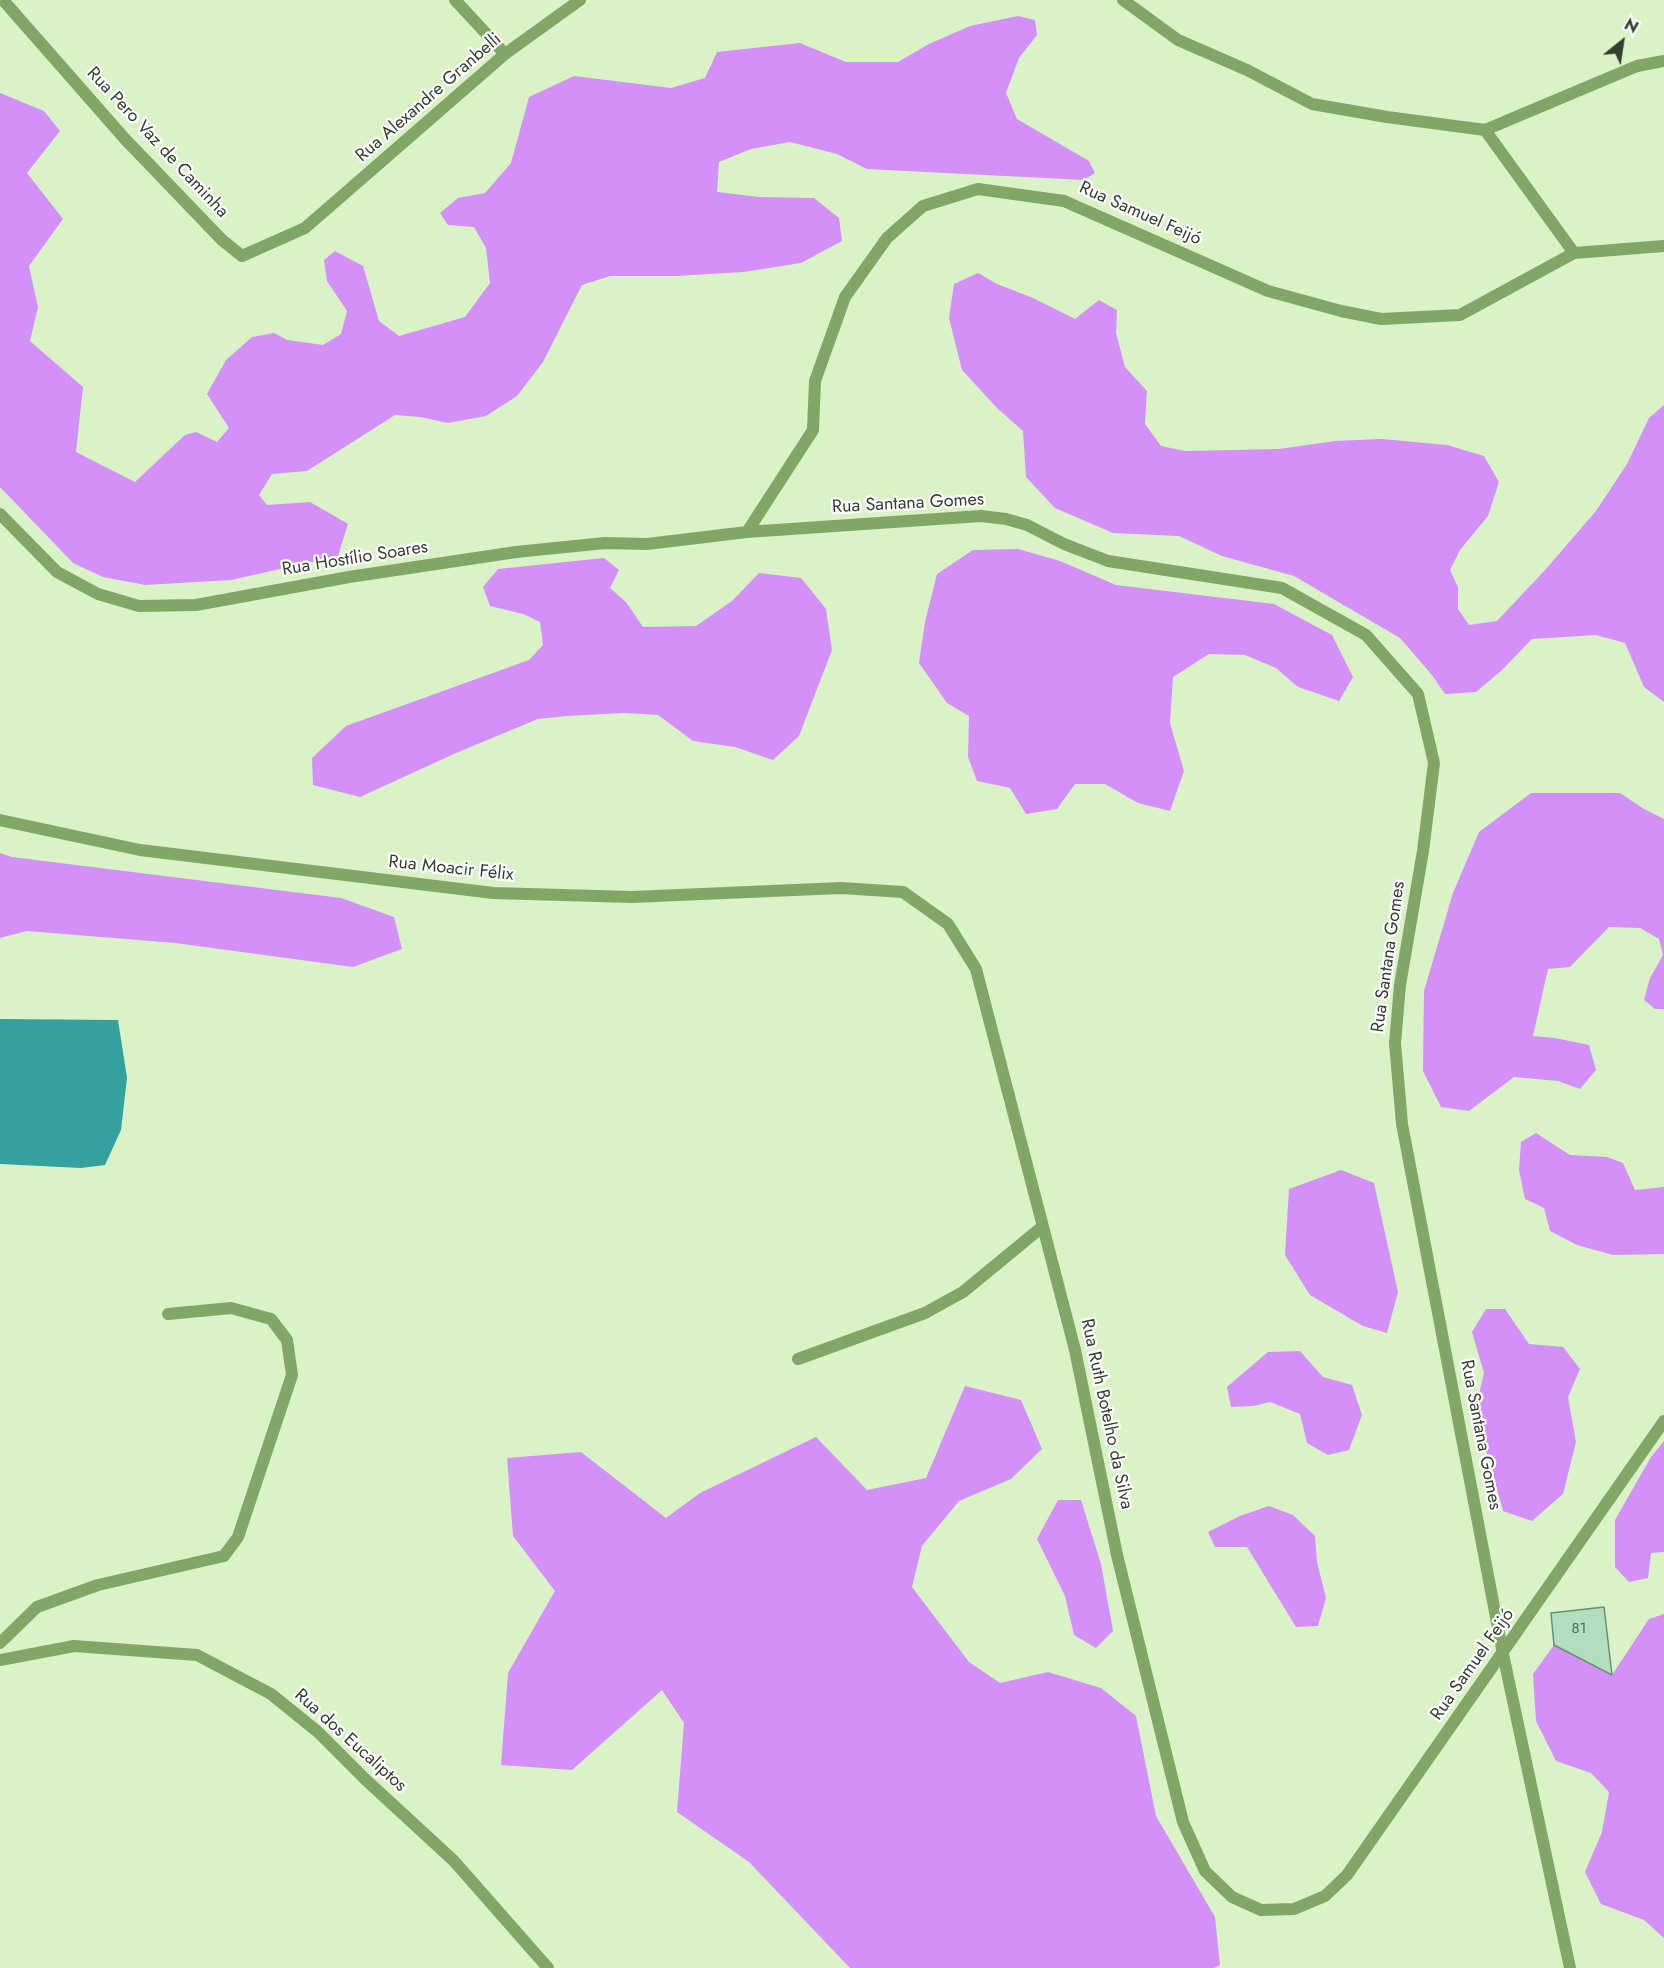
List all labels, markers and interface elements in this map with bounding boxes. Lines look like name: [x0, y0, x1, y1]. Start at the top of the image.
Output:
north arrow: [1592, 12, 1652, 72]
text: N: [1620, 13, 1643, 39]
street label: Rua Alexandre Granbelli: [352, 29, 506, 167]
street label: Rua Pero Vaz de Caminha: [82, 63, 232, 223]
street label: Rua Samuel Feijó: [1076, 177, 1204, 251]
street label: Rua Santana Gomes: [831, 489, 985, 519]
street label: Rua Hostílio Soares: [281, 537, 429, 581]
street label: Rua Moacir Félix: [387, 852, 515, 886]
street label: Rua Santana Gomes: [1368, 880, 1410, 1034]
street label: Rua Ruth Botelho da Silva: [1075, 1317, 1137, 1511]
street label: Rua Santana Gomes: [1455, 1358, 1505, 1512]
street label: Rua Samuel Feijó: [1427, 1605, 1519, 1725]
house number: 81: [1572, 1620, 1586, 1638]
street label: Rua dos Eucaliptos: [289, 1685, 411, 1797]

